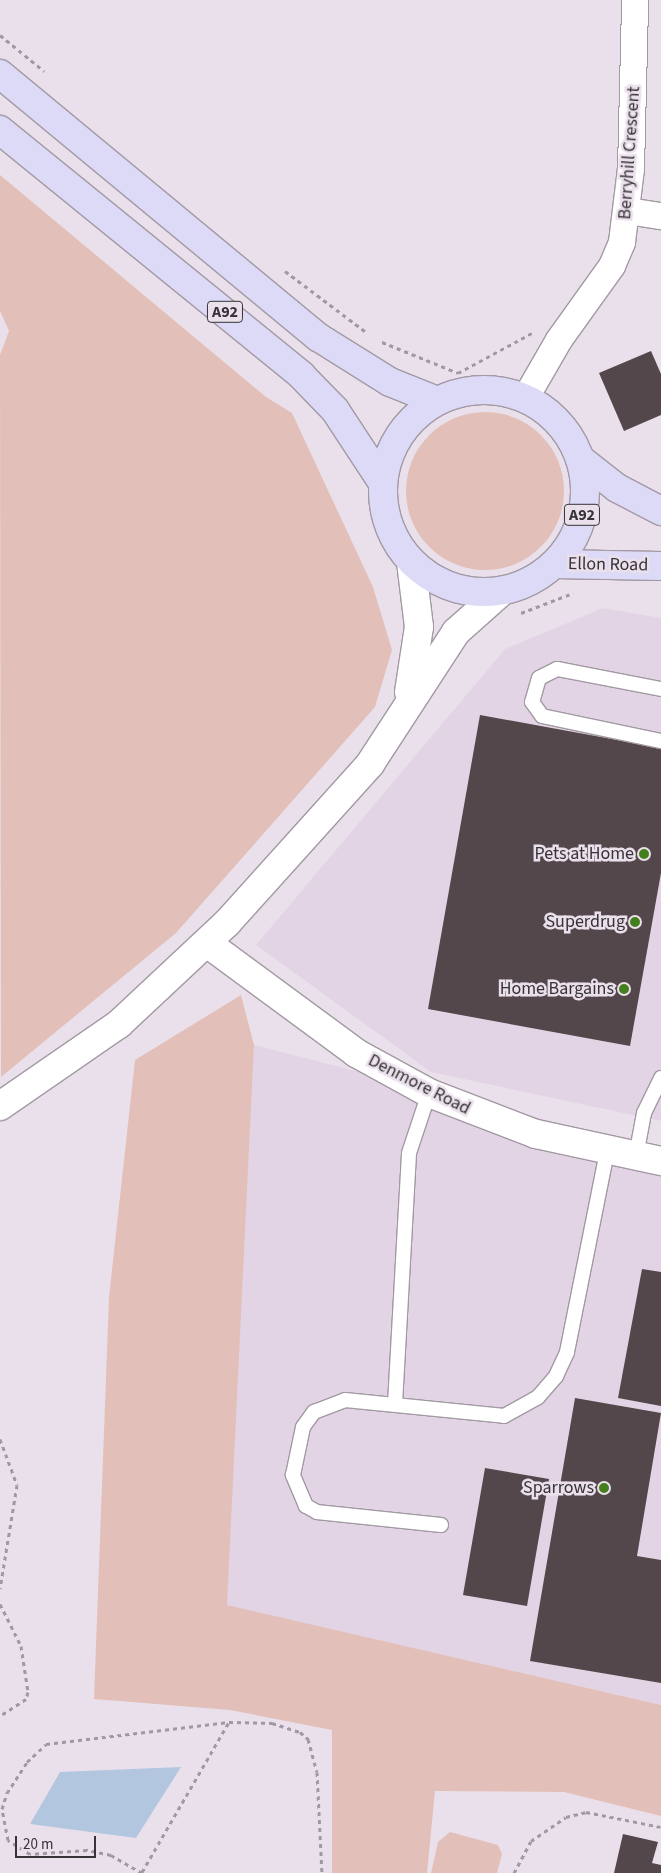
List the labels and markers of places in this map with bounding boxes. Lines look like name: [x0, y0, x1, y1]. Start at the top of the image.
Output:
place label: Pets at Home: [535, 843, 634, 865]
marker: Pets at Home: [638, 848, 650, 860]
place label: Superdrug: [546, 911, 625, 933]
marker: Superdrug: [629, 916, 641, 928]
place label: Home Bargains: [500, 978, 614, 1000]
marker: Home Bargains: [618, 983, 630, 995]
place label: Sparrows: [523, 1477, 594, 1499]
marker: Sparrows: [598, 1482, 610, 1494]

